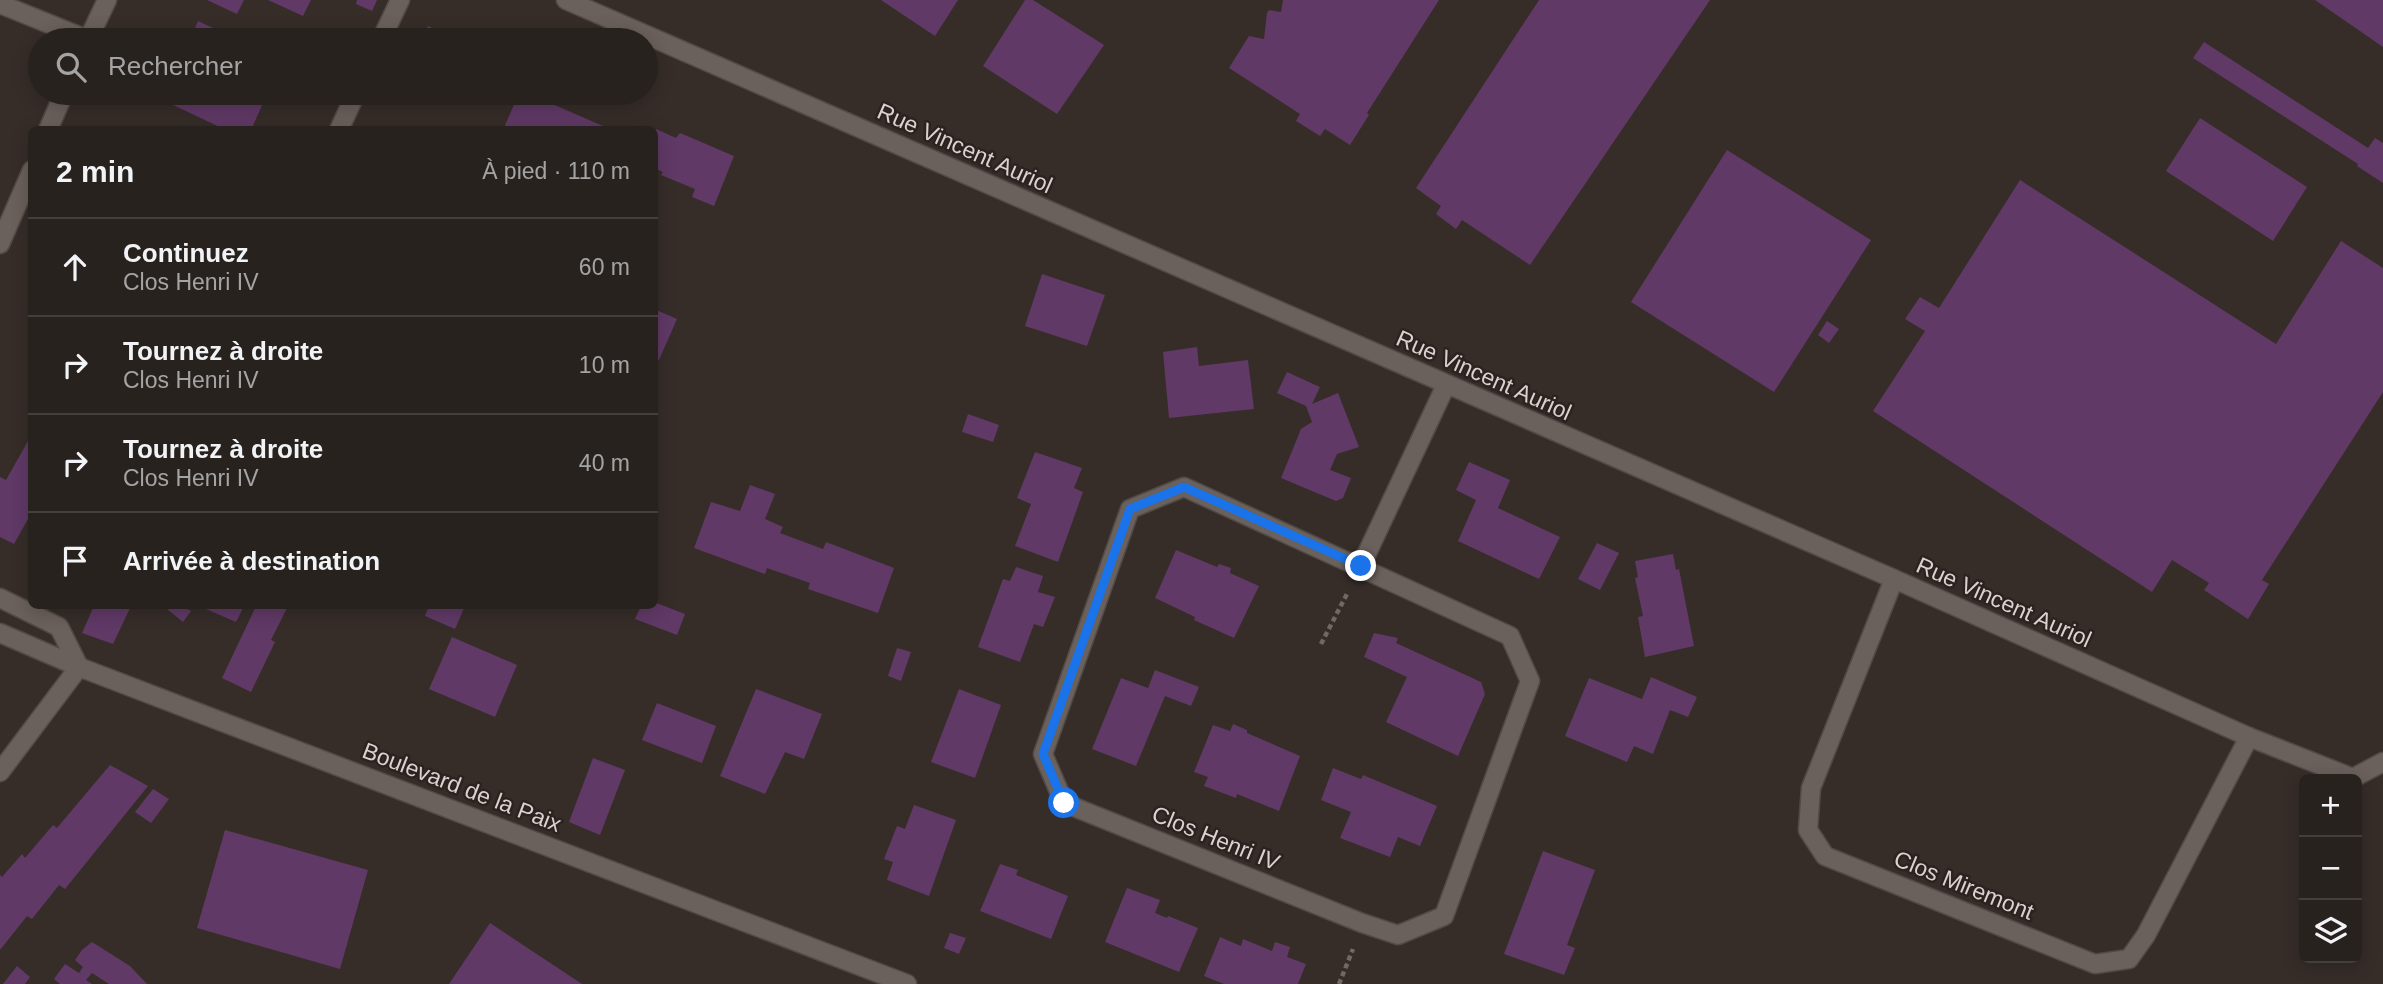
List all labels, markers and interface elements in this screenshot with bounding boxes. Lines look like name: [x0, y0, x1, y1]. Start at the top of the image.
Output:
search box: [28, 28, 658, 105]
icon: search: [52, 48, 90, 86]
text: Rechercher: [108, 51, 242, 81]
street label: Rue Vincent Auriol: [873, 98, 1057, 198]
text: 2 min: [56, 155, 134, 188]
text: À pied · 110 m: [482, 158, 630, 184]
text: Continuez: [123, 238, 249, 268]
icon: ahead: [56, 248, 94, 286]
text: 60 m: [579, 254, 630, 280]
text: Clos Henri IV: [123, 269, 258, 295]
street label: Rue Vincent Auriol: [1392, 325, 1576, 425]
text: Tournez à droite: [123, 336, 323, 366]
icon: right: [56, 346, 94, 384]
text: 10 m: [579, 352, 630, 378]
text: Clos Henri IV: [123, 367, 258, 393]
text: Tournez à droite: [123, 434, 323, 464]
icon: right: [56, 444, 94, 482]
text: 40 m: [579, 450, 630, 476]
text: Clos Henri IV: [123, 465, 258, 491]
icon: arrive: [56, 542, 94, 580]
text: Arrivée à destination: [123, 546, 380, 576]
route end: [1345, 550, 1376, 581]
street label: Rue Vincent Auriol: [1912, 552, 2096, 652]
street label: Boulevard de la Paix: [359, 737, 566, 837]
map controls: [2299, 774, 2362, 963]
button: +: [2299, 774, 2362, 837]
route start: [1048, 787, 1079, 818]
street label: Clos Henri IV: [1148, 801, 1284, 876]
button: −: [2299, 837, 2362, 900]
street label: Clos Miremont: [1890, 845, 2038, 925]
button: layers: [2299, 900, 2362, 963]

